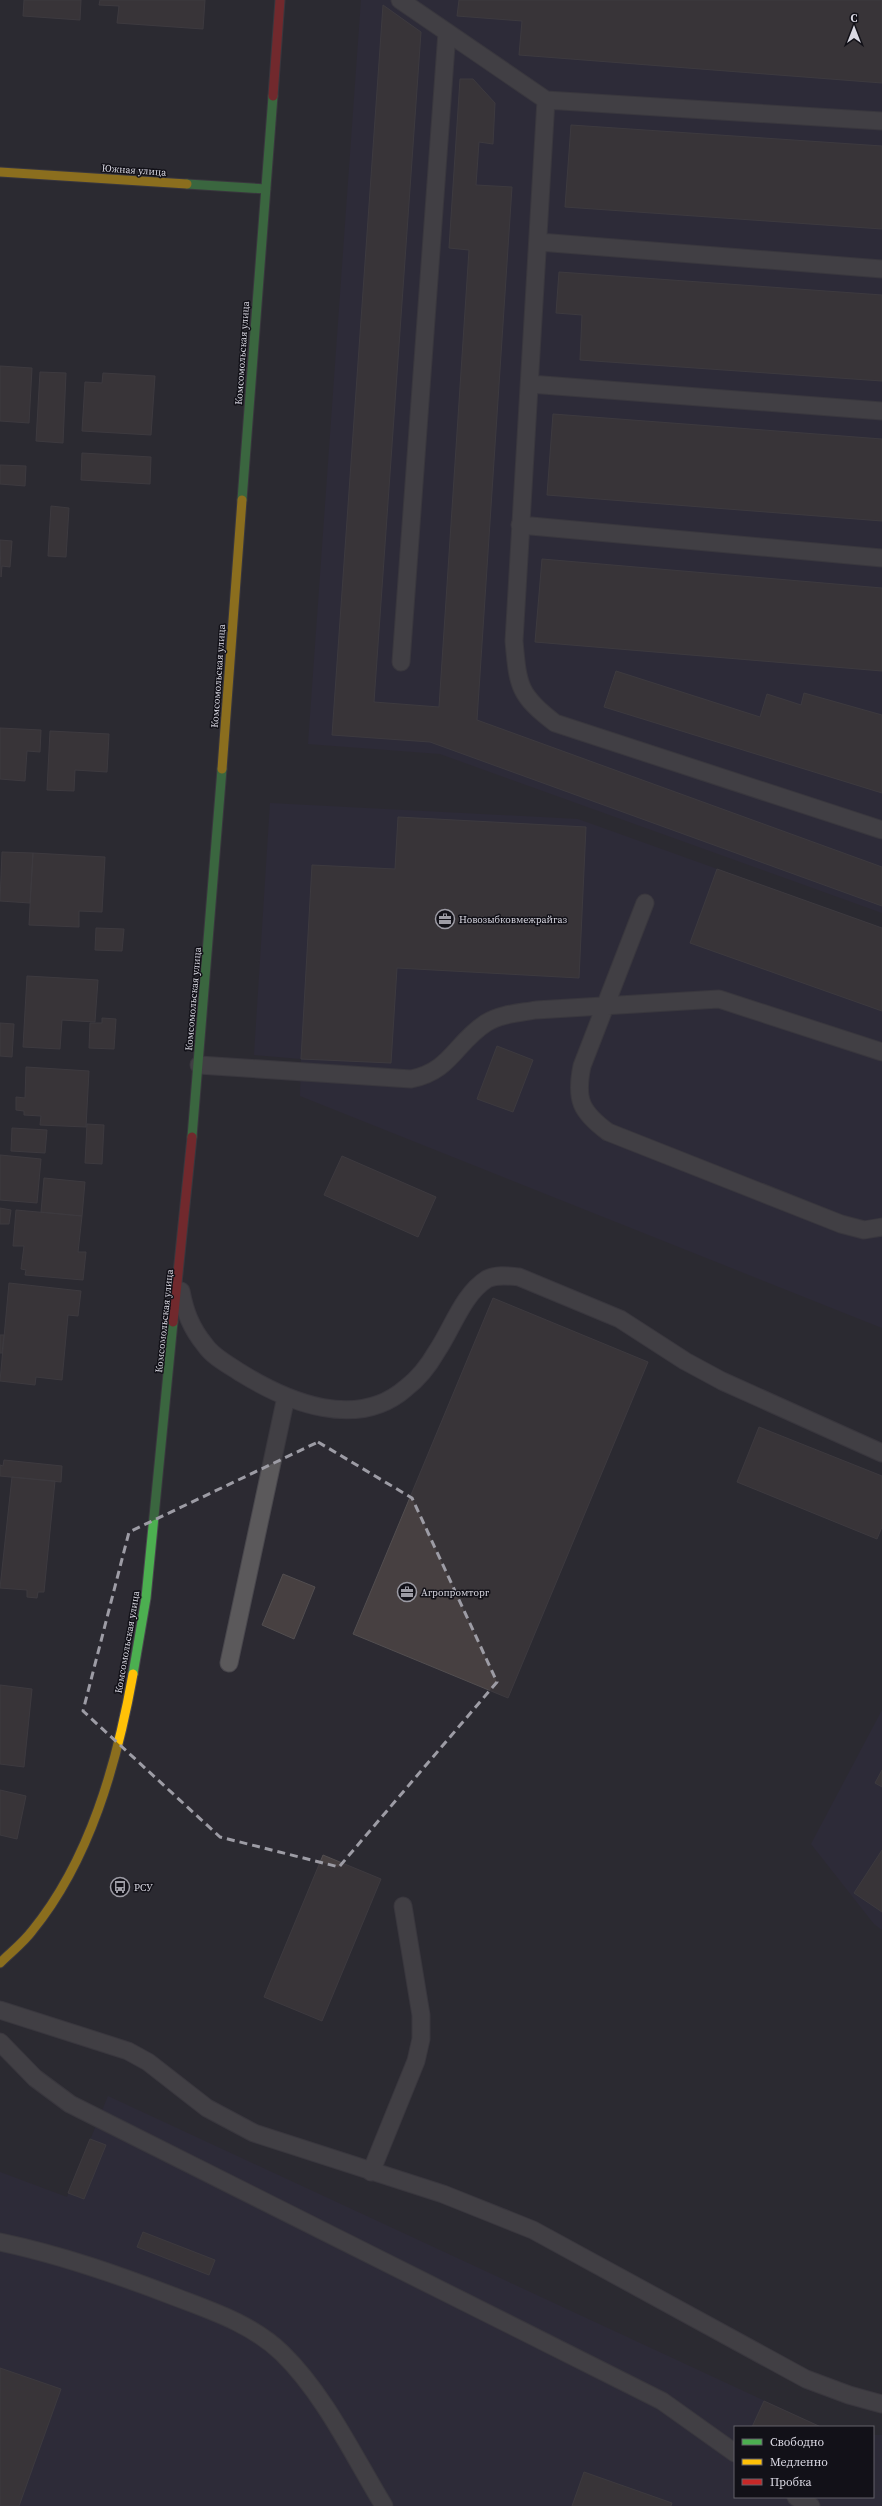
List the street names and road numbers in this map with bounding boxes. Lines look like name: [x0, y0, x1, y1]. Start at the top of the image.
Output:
street label: Южная улица: [101, 161, 168, 179]
street label: Комсомольская улица: [232, 300, 252, 405]
street label: Комсомольская улица: [208, 623, 228, 728]
street label: Комсомольская улица: [182, 946, 204, 1051]
street label: Комсомольская улица: [152, 1268, 176, 1373]
street label: Комсомольская улица: [112, 1589, 143, 1694]

